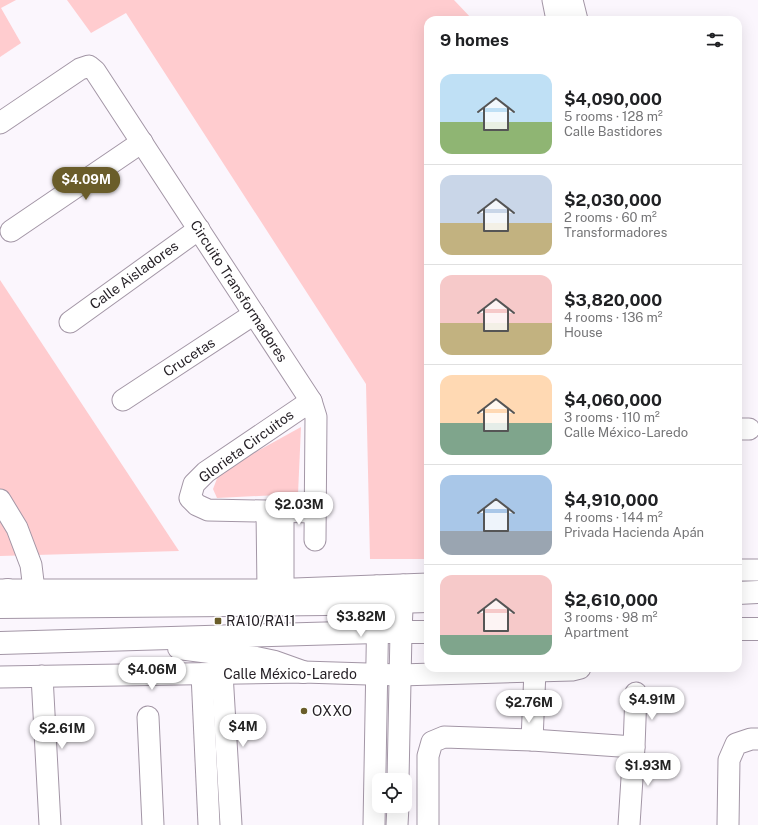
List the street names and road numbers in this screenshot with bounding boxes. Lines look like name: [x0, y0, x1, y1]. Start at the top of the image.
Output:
street label: Circuito Transformadores: [187, 217, 291, 365]
street label: Calle Aisladores: [87, 238, 181, 312]
street label: Crucetas: [160, 334, 218, 380]
street label: Glorieta Circuitos: [196, 406, 296, 486]
street label: Calle México-Laredo: [223, 666, 357, 682]

